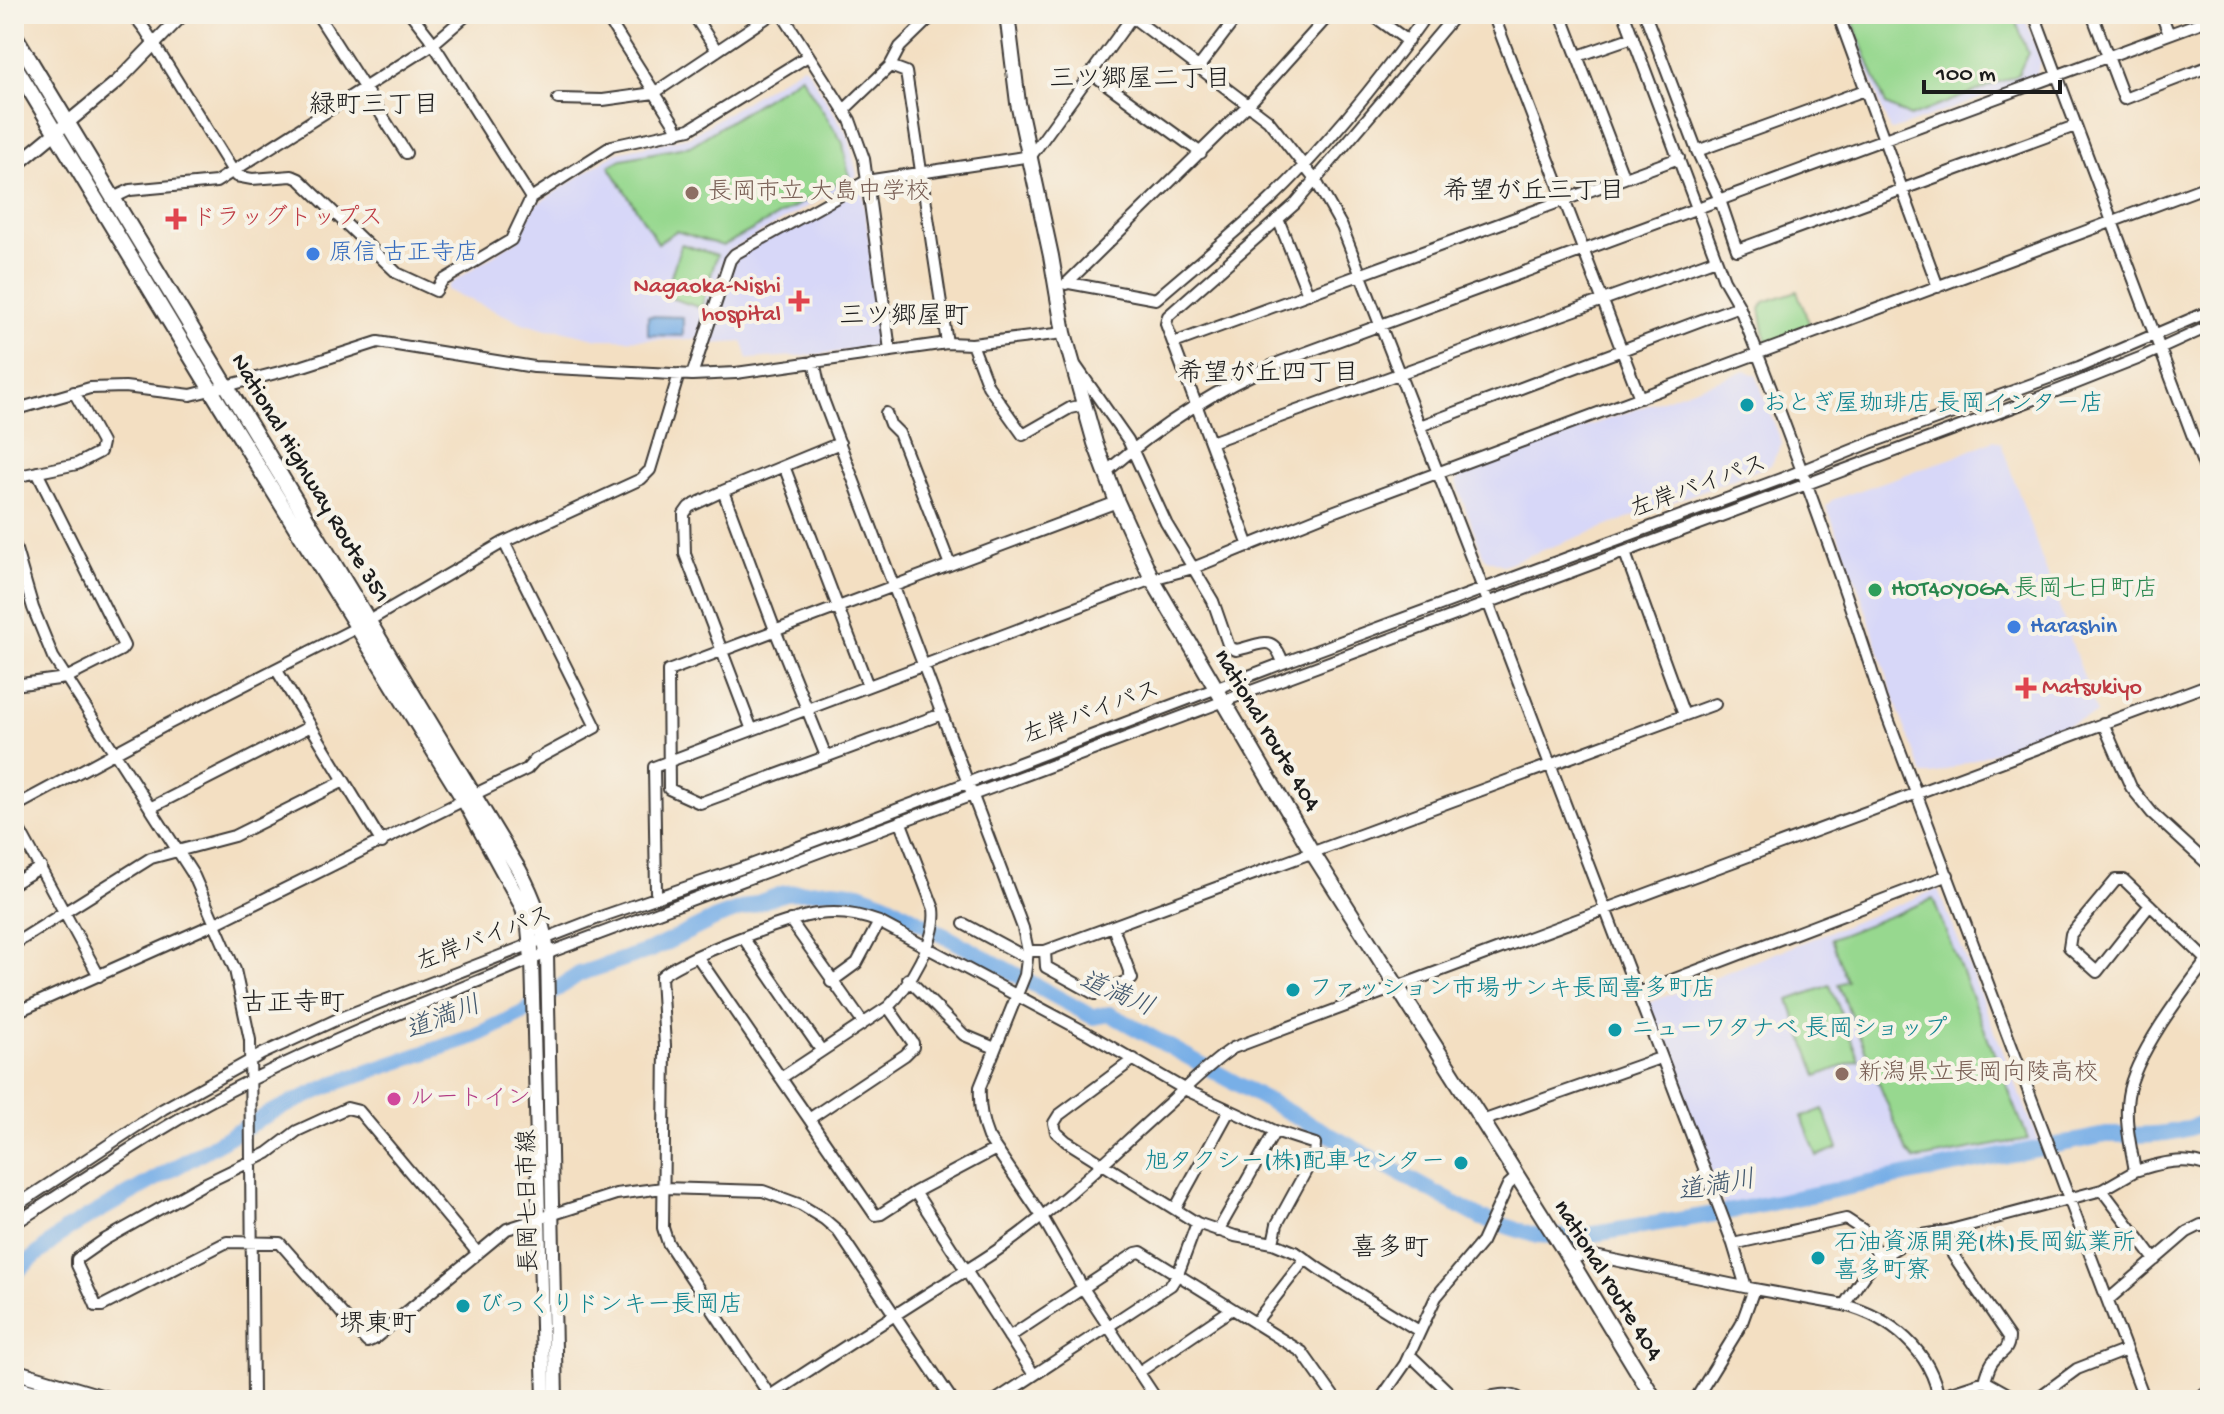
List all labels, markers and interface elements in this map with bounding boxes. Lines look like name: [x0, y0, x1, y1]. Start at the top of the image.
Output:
scale bar: [1924, 44, 2060, 94]
text: 100 m: [1935, 61, 1996, 90]
district label: 三ツ郷屋二丁目: [1049, 66, 1231, 97]
district label: 緑町三丁目: [309, 91, 439, 123]
district label: 希望が丘三丁目: [1443, 176, 1625, 209]
place label: 長岡市立 大島中学校: [708, 178, 930, 208]
marker: 長岡市立 大島中学校: [683, 184, 701, 202]
place label: ドラッグトップス: [192, 204, 383, 234]
marker: ドラッグトップス: [167, 210, 185, 228]
place label: 原信 古正寺店: [329, 239, 479, 269]
marker: 原信 古正寺店: [304, 245, 322, 263]
place label: Nagaoka-Nishi hospital: [633, 273, 781, 330]
marker: Nagaoka-Nishi hospital: [788, 290, 810, 312]
district label: 三ツ郷屋町: [839, 303, 969, 334]
street label: National Highway Route 351: [223, 349, 395, 609]
district label: 希望が丘四丁目: [1177, 358, 1359, 391]
place label: おとぎ屋珈琲店 長岡インター店: [1763, 390, 2104, 420]
marker: おとぎ屋珈琲店 長岡インター店: [1738, 396, 1756, 414]
street label: 左岸バイパス: [1626, 449, 1771, 526]
place label: HOT40YOGA 長岡七日町店: [1891, 575, 2158, 605]
marker: HOT40YOGA 長岡七日町店: [1866, 581, 1884, 599]
place label: Harashin: [2030, 613, 2118, 642]
marker: Harashin: [2005, 618, 2023, 636]
street label: national route 404: [1206, 645, 1326, 818]
place label: Matsukiyo: [2042, 674, 2142, 703]
street label: 左岸バイパス: [1019, 675, 1164, 752]
marker: Matsukiyo: [2017, 679, 2035, 697]
street label: 左岸バイパス: [412, 900, 557, 979]
water label: 道満川: [1074, 966, 1158, 1026]
place label: ファッション市場サンキ長岡喜多町店: [1309, 975, 1716, 1005]
marker: ファッション市場サンキ長岡喜多町店: [1284, 981, 1302, 999]
district label: 古正寺町: [241, 988, 345, 1021]
water label: 道満川: [402, 991, 486, 1048]
place label: ニューワタナベ 長岡ショップ: [1631, 1015, 1948, 1045]
marker: ニューワタナベ 長岡ショップ: [1606, 1021, 1624, 1039]
place label: 新潟県立長岡向陵高校: [1858, 1059, 2098, 1089]
marker: 新潟県立長岡向陵高校: [1833, 1065, 1851, 1083]
place label: ルートイン: [410, 1085, 531, 1114]
marker: ルートイン: [385, 1090, 403, 1108]
street label: 長岡七日市線: [513, 1129, 546, 1273]
place label: 旭タクシー(株)配車センター: [1145, 1148, 1445, 1178]
marker: 旭タクシー(株)配車センター: [1452, 1154, 1470, 1172]
water label: 道満川: [1676, 1165, 1758, 1210]
street label: national route 404: [1546, 1195, 1668, 1367]
place label: 石油資源開発(株)長岡鉱業所 喜多町寮: [1834, 1228, 2136, 1287]
district label: 喜多町: [1351, 1233, 1429, 1266]
marker: 石油資源開発(株)長岡鉱業所 喜多町寮: [1809, 1249, 1827, 1267]
place label: びっくりドンキー長岡店: [479, 1291, 743, 1321]
marker: びっくりドンキー長岡店: [454, 1297, 472, 1315]
district label: 堺東町: [339, 1309, 417, 1342]

